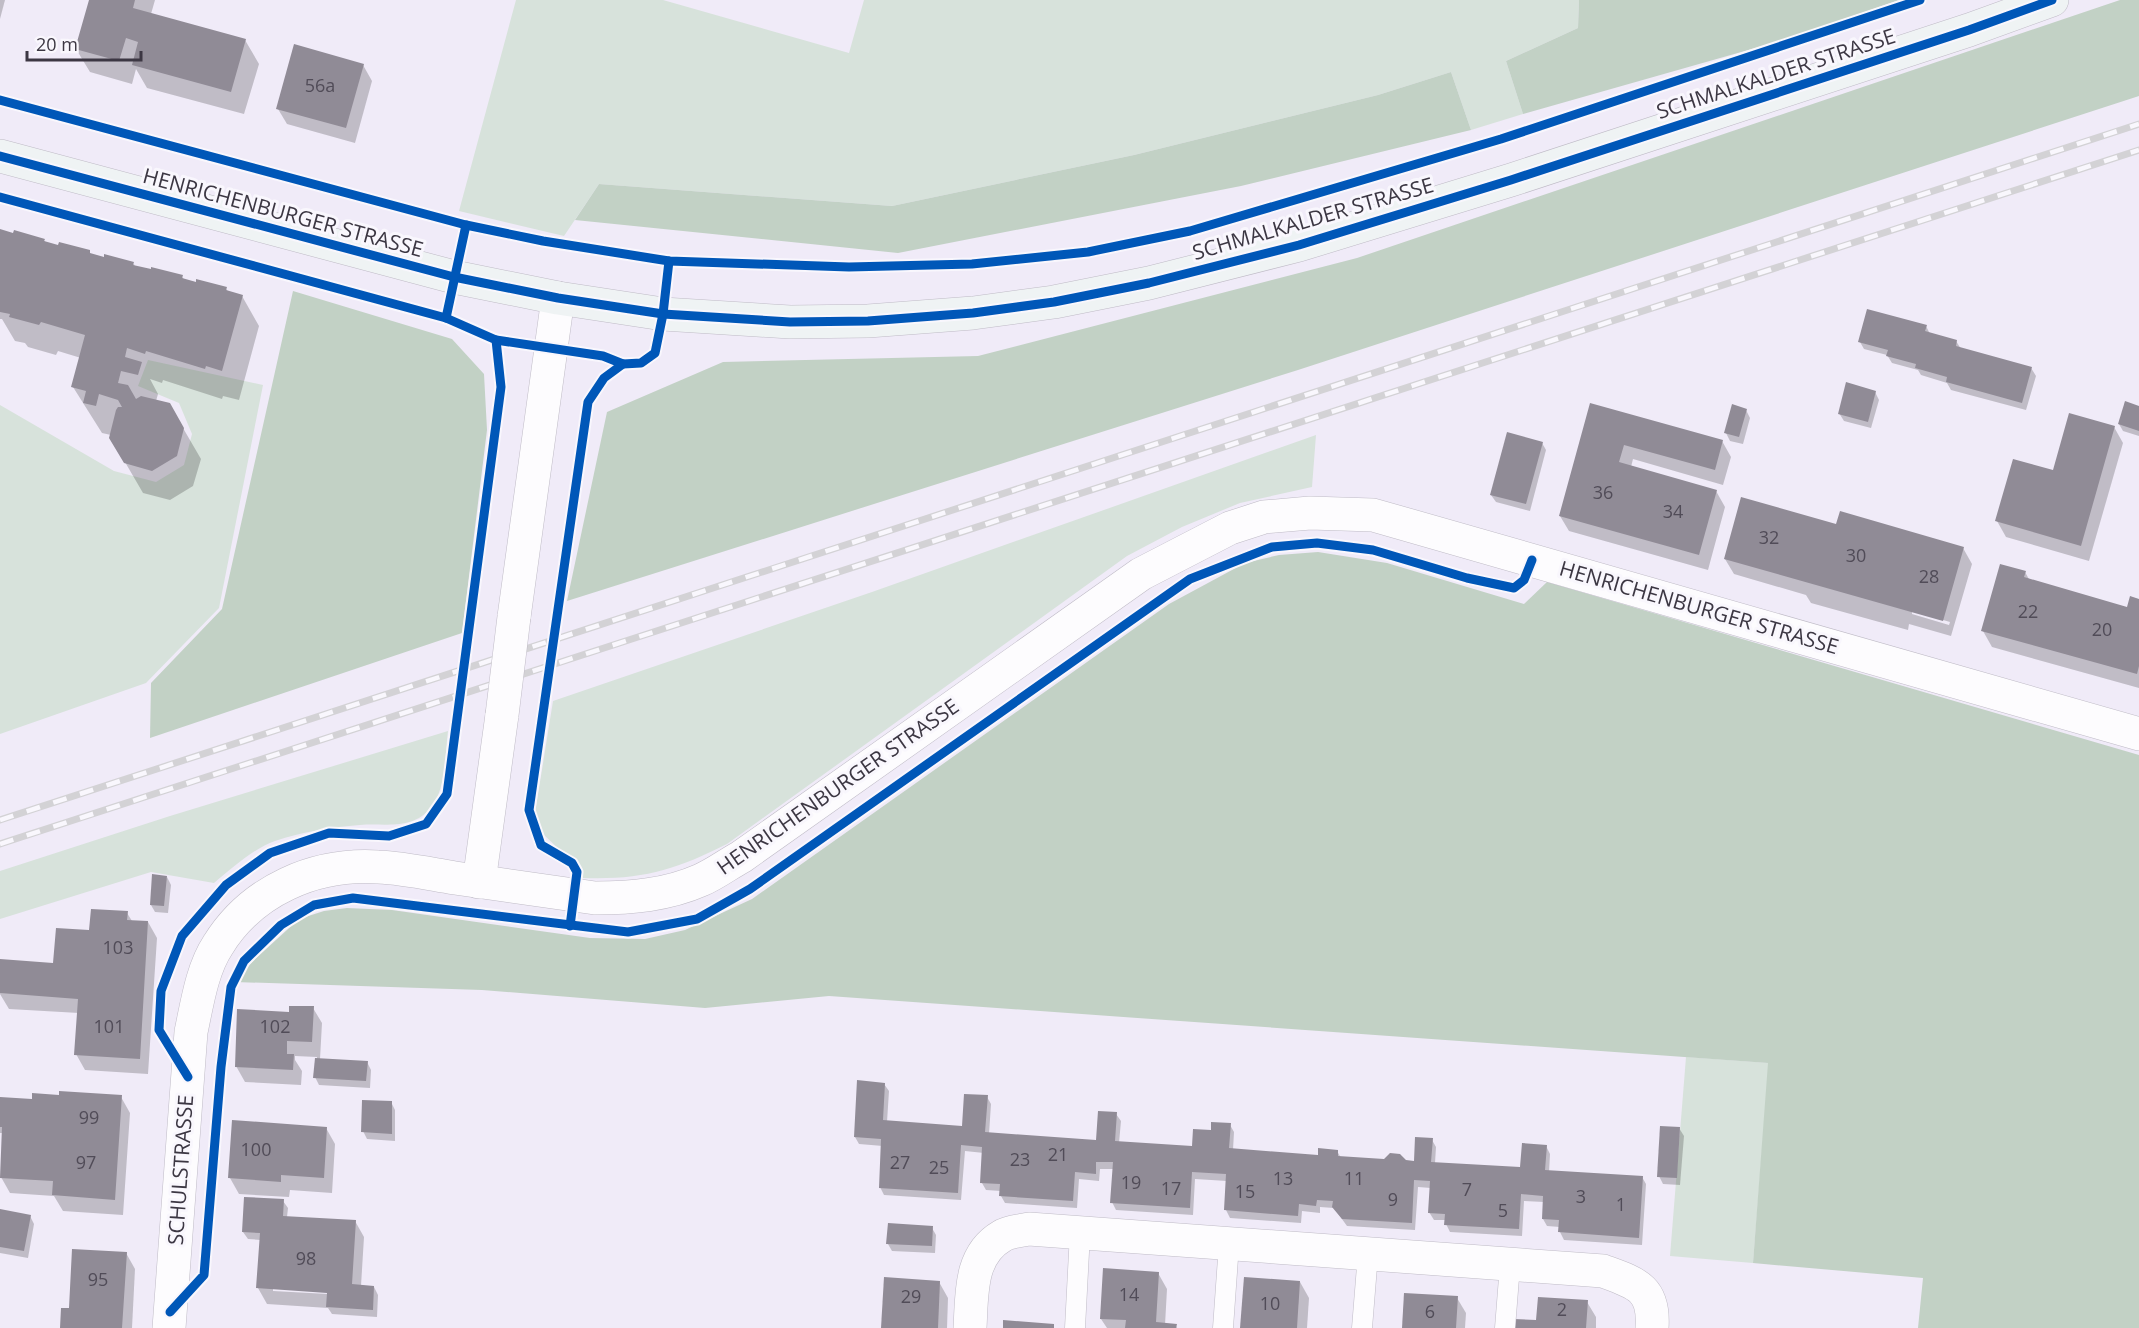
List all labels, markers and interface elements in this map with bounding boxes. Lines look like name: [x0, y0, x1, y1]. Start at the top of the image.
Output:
street label: SCHMALKALDER STRASSE: [1653, 21, 1899, 125]
scale bar: [27, 24, 141, 62]
text: 20 m: [36, 32, 78, 56]
house number: 56a: [305, 73, 335, 97]
street label: HENRICHENBURGER STRASSE: [140, 161, 427, 263]
street label: SCHMALKALDER STRASSE: [1189, 170, 1437, 266]
house number: 36: [1593, 480, 1613, 504]
house number: 34: [1663, 499, 1683, 523]
house number: 32: [1759, 525, 1779, 549]
house number: 30: [1846, 543, 1866, 567]
street label: HENRICHENBURGER STRASSE: [1556, 554, 1842, 660]
house number: 28: [1919, 564, 1939, 588]
house number: 22: [2018, 599, 2038, 623]
house number: 20: [2092, 617, 2112, 641]
street label: HENRICHENBURGER STRASSE: [711, 692, 964, 881]
house number: 103: [103, 935, 133, 959]
house number: 101: [94, 1014, 124, 1038]
house number: 102: [260, 1014, 290, 1038]
street label: SCHULSTRASSE: [161, 1094, 199, 1246]
house number: 99: [79, 1105, 99, 1129]
house number: 100: [241, 1137, 271, 1161]
house number: 21: [1048, 1142, 1068, 1166]
house number: 23: [1010, 1147, 1030, 1171]
house number: 97: [76, 1150, 96, 1174]
house number: 27: [890, 1150, 910, 1174]
house number: 25: [929, 1155, 949, 1179]
house number: 13: [1273, 1166, 1293, 1190]
house number: 11: [1344, 1166, 1364, 1190]
house number: 19: [1121, 1170, 1141, 1194]
house number: 17: [1161, 1176, 1181, 1200]
house number: 7: [1462, 1177, 1472, 1201]
house number: 15: [1235, 1179, 1255, 1203]
house number: 3: [1576, 1184, 1586, 1208]
house number: 9: [1388, 1187, 1398, 1211]
house number: 1: [1616, 1192, 1626, 1216]
house number: 5: [1498, 1198, 1508, 1222]
house number: 98: [296, 1246, 316, 1270]
house number: 95: [88, 1267, 108, 1291]
house number: 14: [1119, 1282, 1139, 1306]
house number: 29: [901, 1284, 921, 1308]
house number: 10: [1260, 1291, 1280, 1315]
house number: 2: [1557, 1297, 1567, 1321]
house number: 6: [1425, 1299, 1435, 1323]

